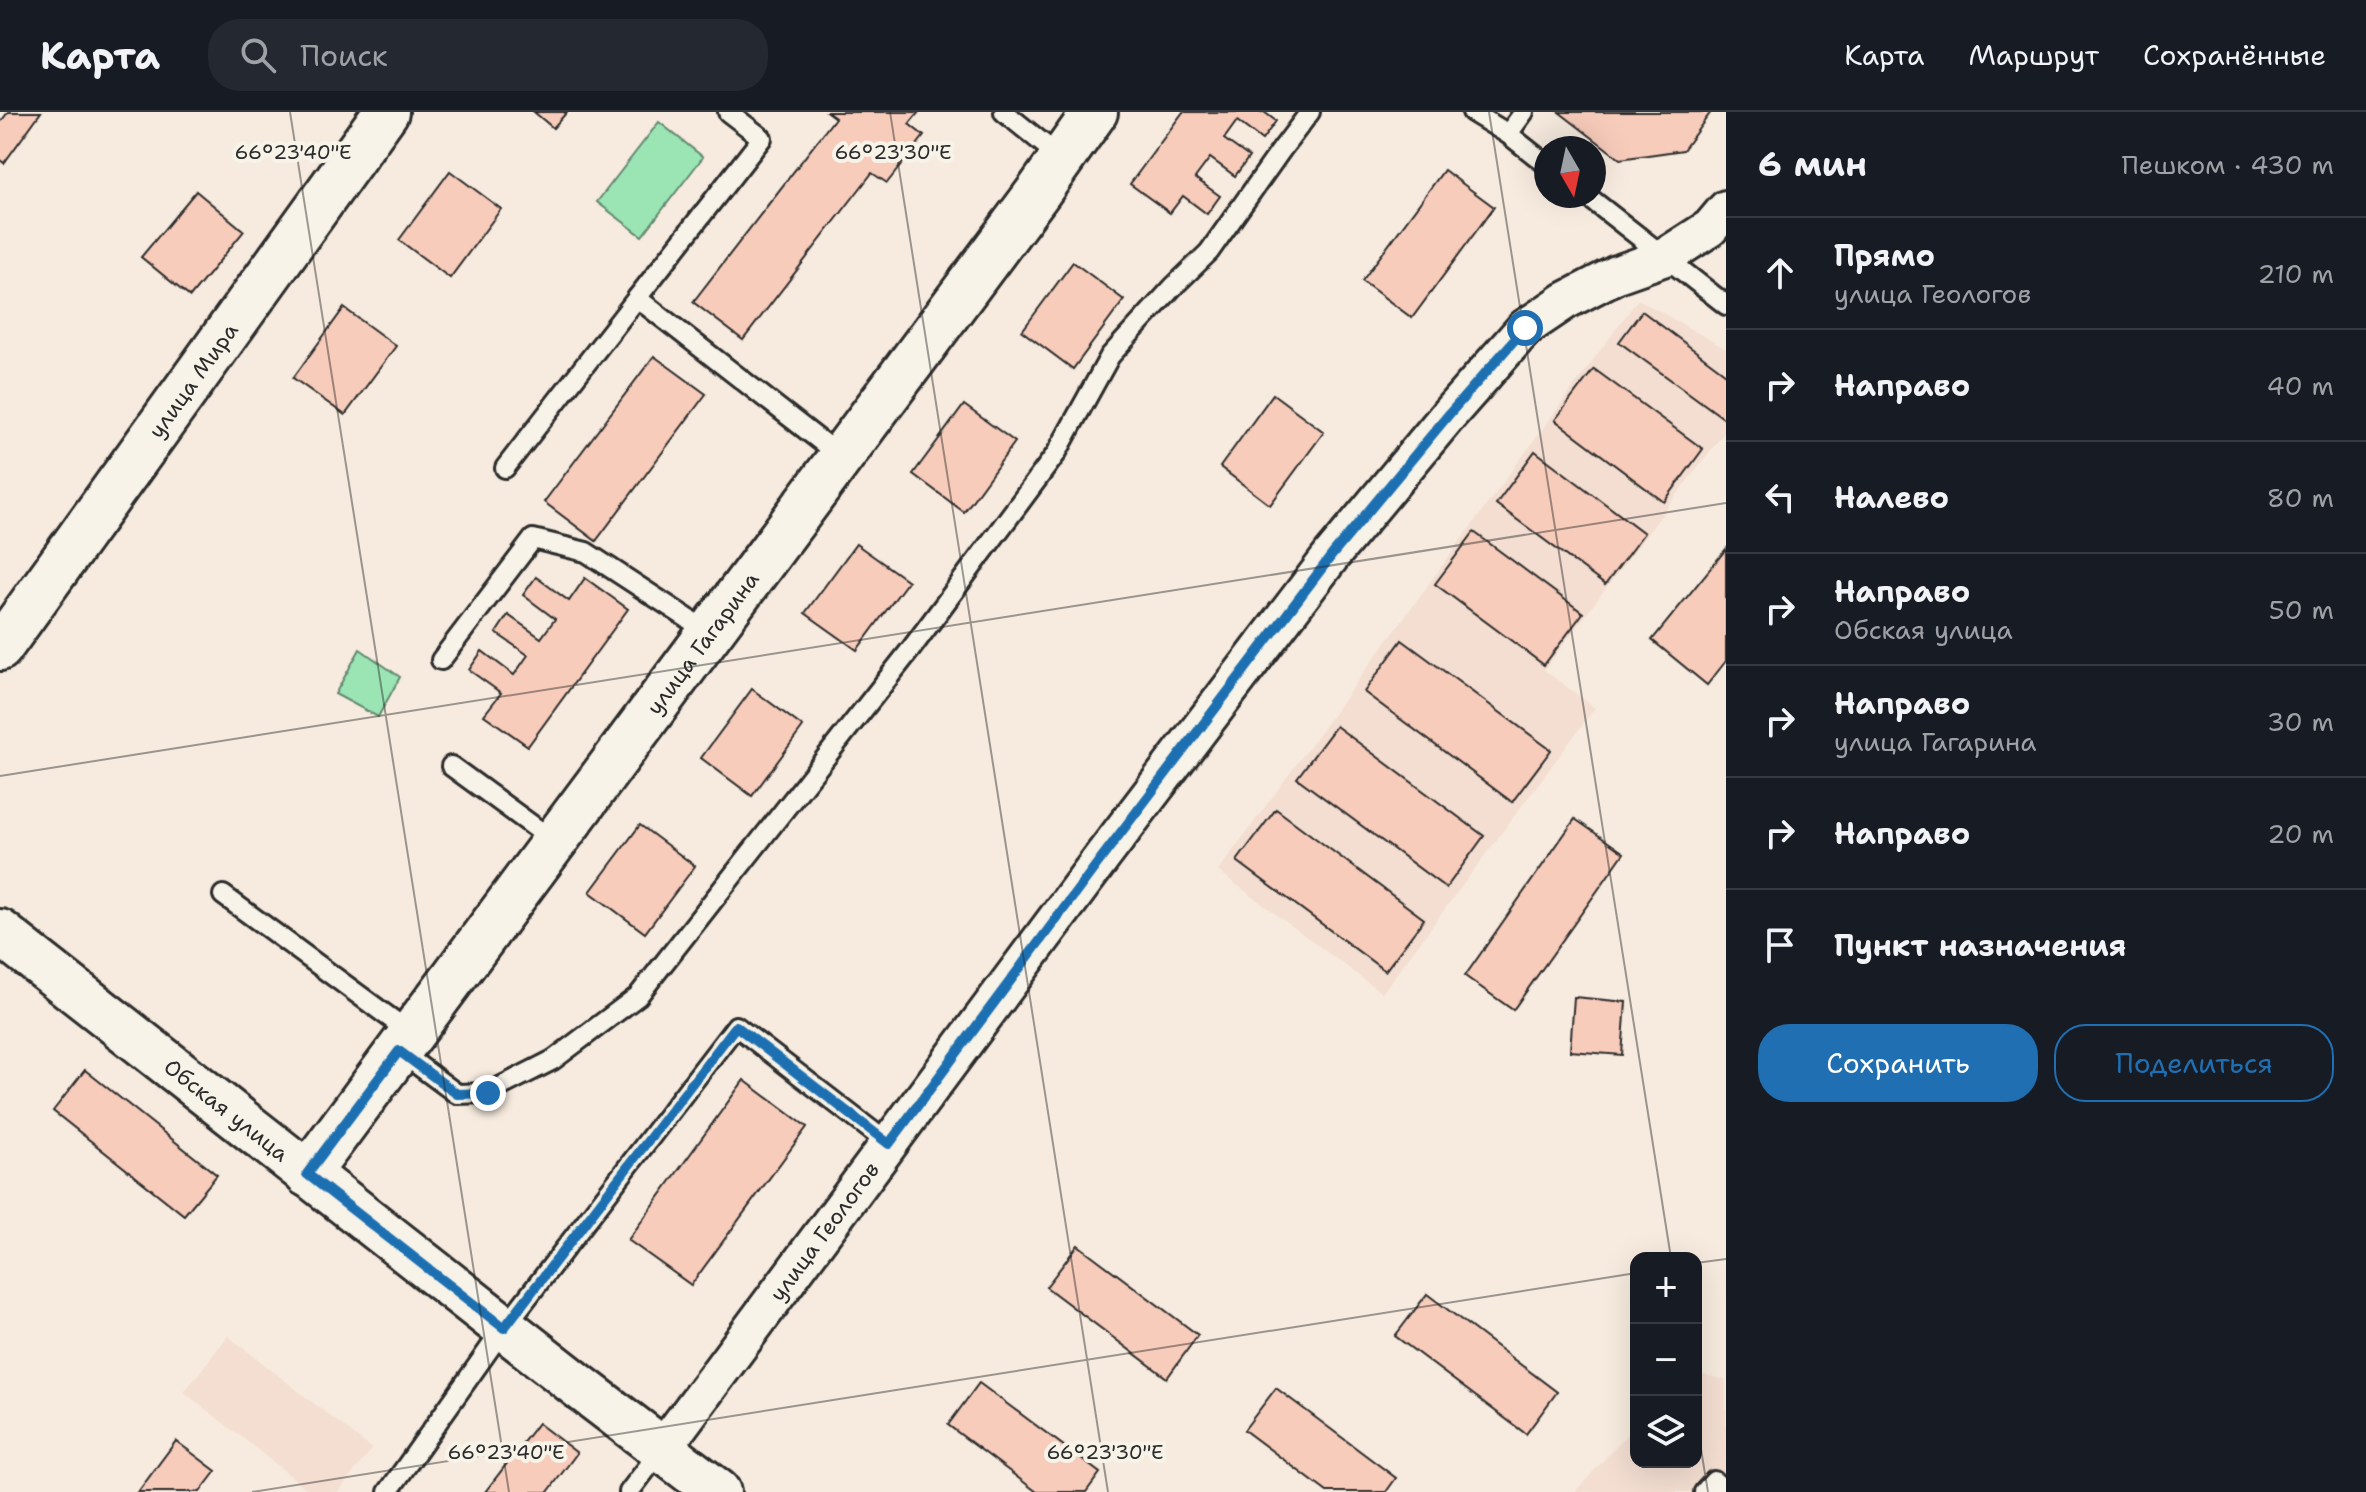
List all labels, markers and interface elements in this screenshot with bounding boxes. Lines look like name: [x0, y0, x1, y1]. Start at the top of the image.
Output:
search box: [208, 19, 768, 91]
text: Карта: [40, 30, 160, 81]
icon: search: [236, 33, 280, 77]
text: Поиск: [300, 35, 388, 76]
text: Карта: [1844, 36, 1924, 74]
text: Маршрут: [1968, 36, 2099, 74]
text: Сохранённые: [2143, 36, 2326, 74]
north arrow: [1534, 136, 1606, 208]
text: 66°23'40"E: [234, 139, 352, 165]
text: 66°23'30"E: [834, 139, 952, 165]
text: 6 мин: [1758, 141, 1867, 187]
text: Пешком · 430 m: [2122, 147, 2334, 182]
text: Прямо: [1834, 235, 1935, 276]
icon: ahead: [1758, 251, 1802, 295]
text: 210 m: [2257, 256, 2334, 291]
text: улица Геологов: [1834, 276, 2031, 311]
route start: [1507, 310, 1543, 346]
street label: улица Мира: [141, 316, 244, 444]
icon: right: [1758, 363, 1802, 407]
text: Направо: [1834, 365, 1970, 406]
text: 40 m: [2267, 368, 2334, 403]
icon: left: [1758, 475, 1802, 519]
text: Налево: [1834, 477, 1949, 518]
text: 80 m: [2267, 480, 2334, 515]
street label: улица Гагарина: [640, 565, 765, 720]
text: Направо: [1834, 571, 1970, 612]
icon: right: [1758, 587, 1802, 631]
text: 50 m: [2269, 592, 2334, 627]
text: Обская улица: [1834, 612, 2013, 647]
text: Направо: [1834, 683, 1970, 724]
icon: right: [1758, 699, 1802, 743]
text: 30 m: [2267, 704, 2334, 739]
text: улица Гагарина: [1834, 724, 2036, 759]
icon: right: [1758, 811, 1802, 855]
text: Направо: [1834, 813, 1970, 854]
text: 20 m: [2267, 816, 2334, 851]
icon: arrive: [1758, 923, 1802, 967]
text: Пункт назначения: [1834, 925, 2126, 966]
button: Сохранить: [1758, 1024, 2038, 1102]
button: Поделиться: [2054, 1024, 2334, 1102]
street label: Обская улица: [158, 1052, 295, 1168]
route end: [470, 1075, 506, 1111]
street label: улица Геологов: [763, 1156, 885, 1307]
map controls: [1630, 1252, 1702, 1468]
button: +: [1630, 1252, 1702, 1324]
button: −: [1630, 1324, 1702, 1396]
button: layers: [1630, 1396, 1702, 1468]
text: 66°23'40"E: [447, 1439, 565, 1465]
text: 66°23'30"E: [1046, 1439, 1164, 1465]

